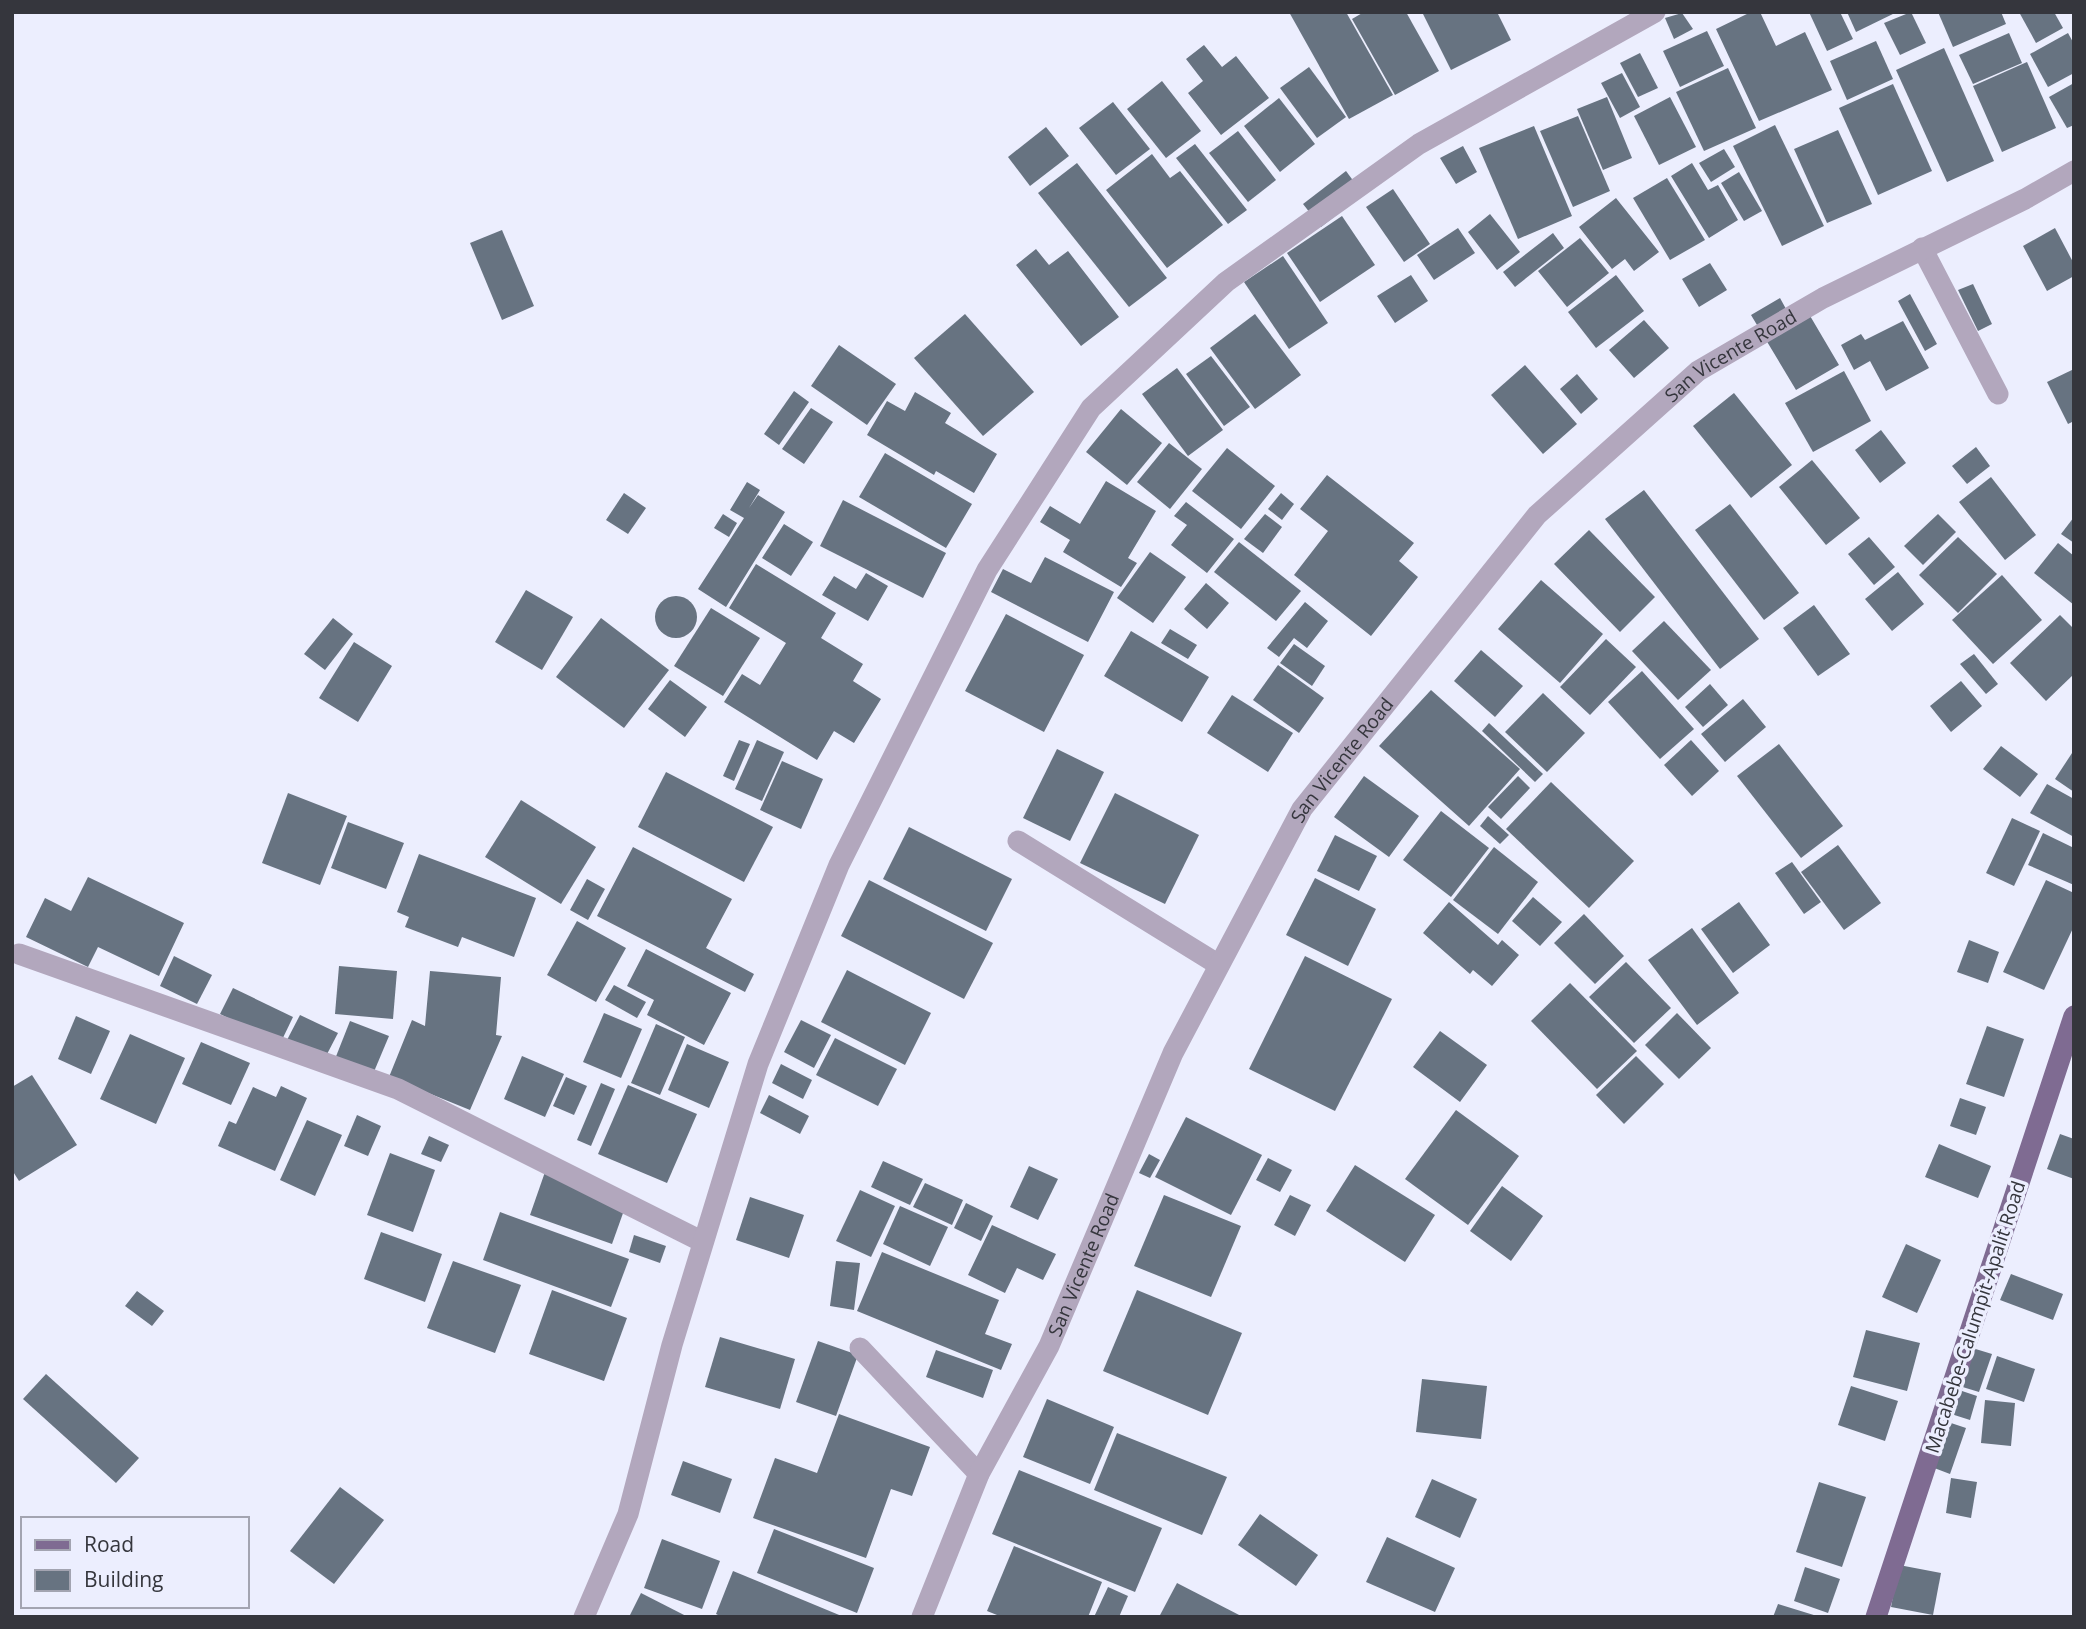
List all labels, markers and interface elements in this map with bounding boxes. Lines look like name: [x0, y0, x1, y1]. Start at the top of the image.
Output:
street label: San Vicente Road: [1659, 303, 1801, 408]
street label: San Vicente Road: [1284, 692, 1399, 827]
street label: Macabebe-Calumpit-Apalit Road: [1919, 1178, 2031, 1456]
street label: San Vicente Road: [1042, 1189, 1125, 1340]
legend: [21, 1517, 248, 1608]
text: Road: [84, 1530, 134, 1558]
text: Building: [84, 1565, 163, 1593]

